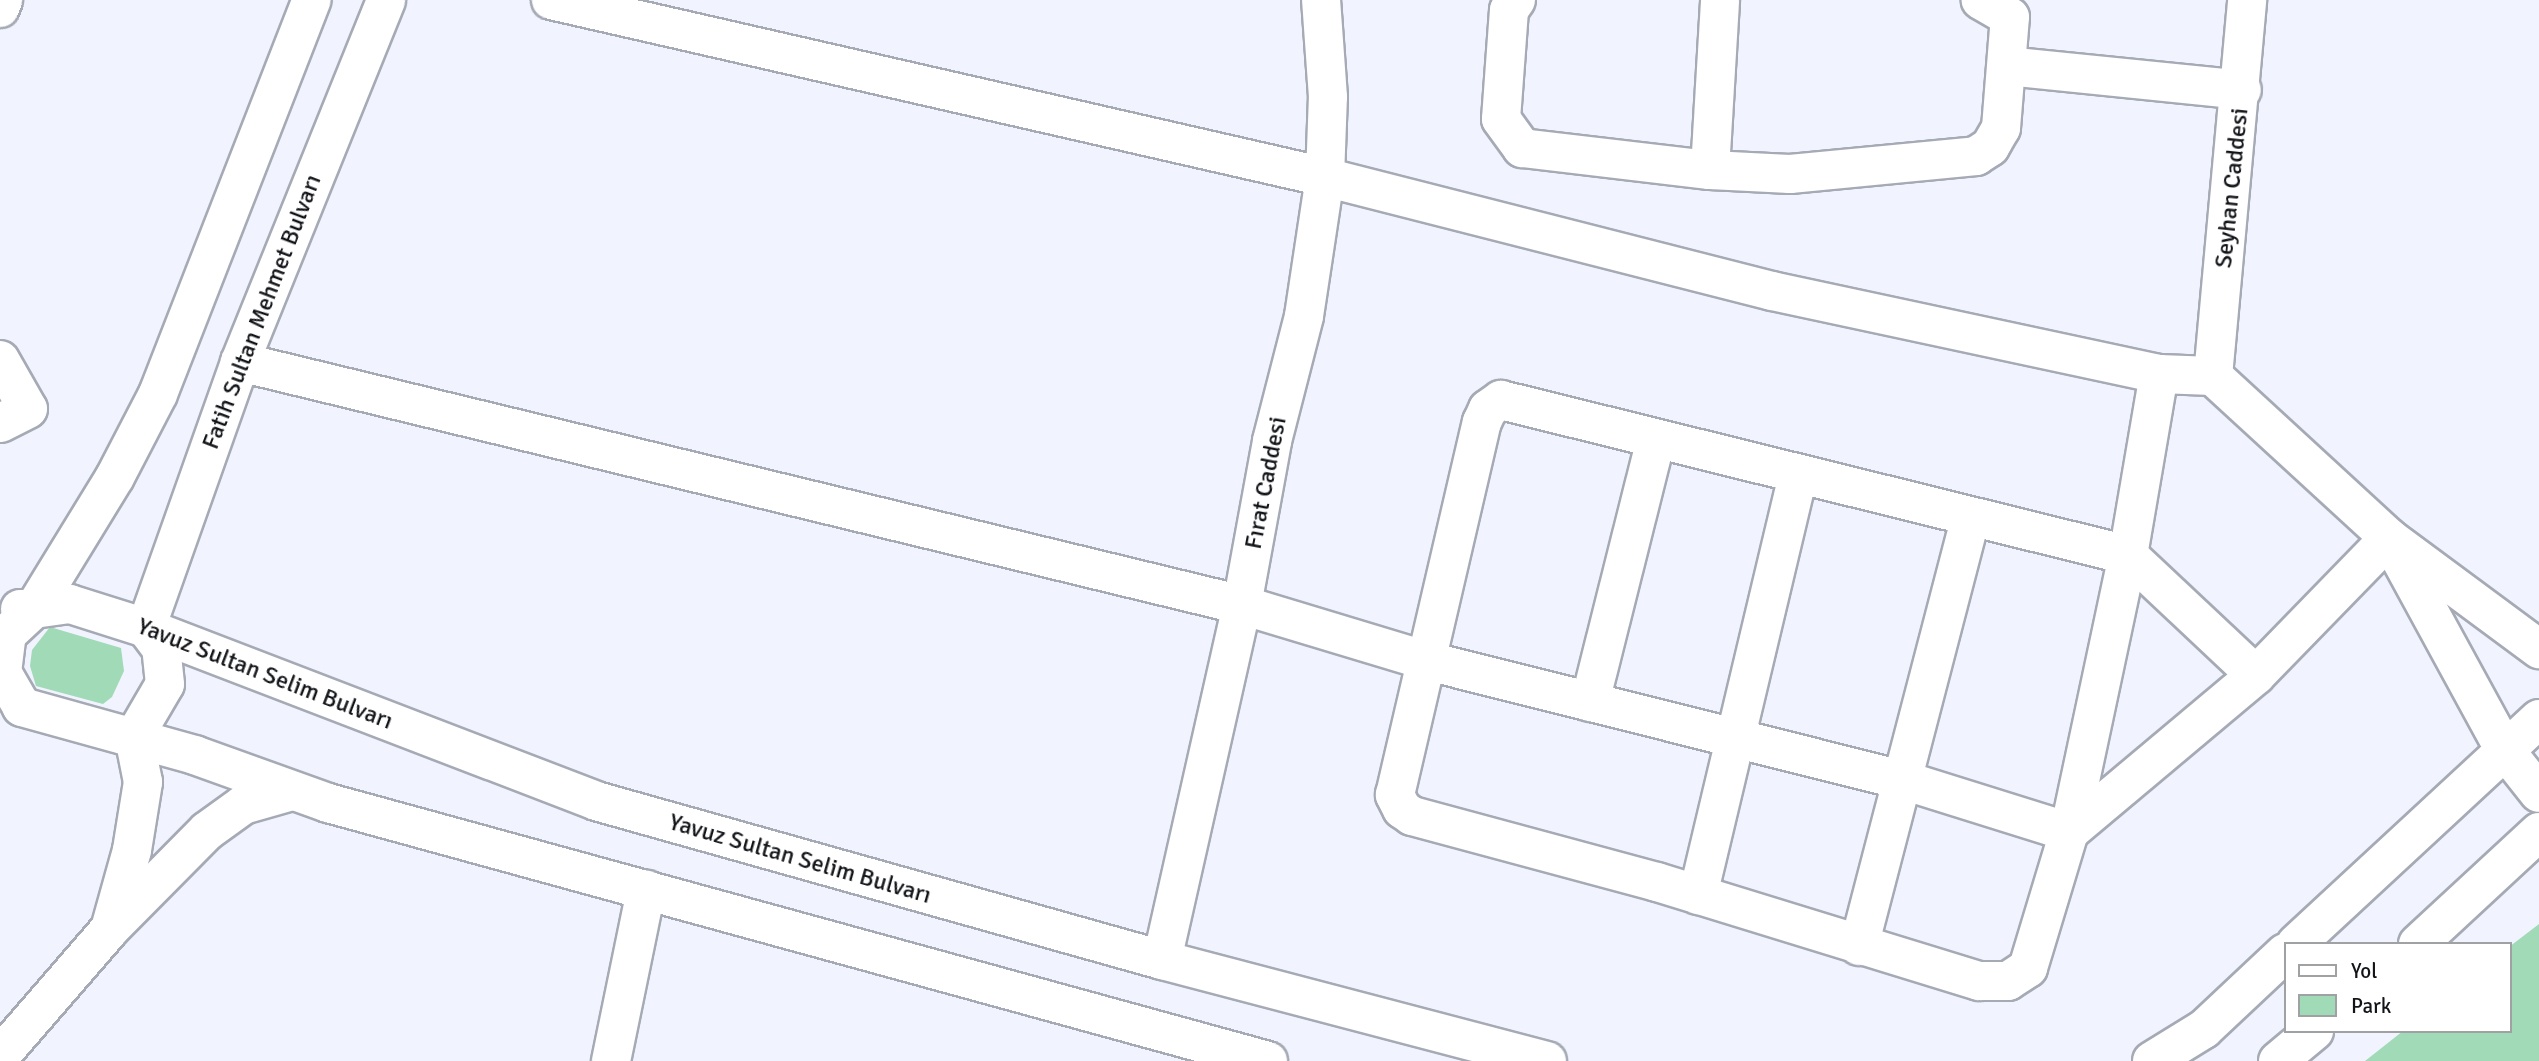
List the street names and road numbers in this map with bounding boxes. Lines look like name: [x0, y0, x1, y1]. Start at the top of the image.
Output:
street label: Seyhan Caddesi: [2209, 107, 2255, 269]
street label: Fatih Sultan Mehmet Bulvarı: [196, 171, 328, 453]
street label: Fırat Caddesi: [1239, 414, 1293, 552]
street label: Yavuz Sultan Selim Bulvarı: [133, 612, 397, 736]
street label: Yavuz Sultan Selim Bulvarı: [666, 808, 934, 910]

